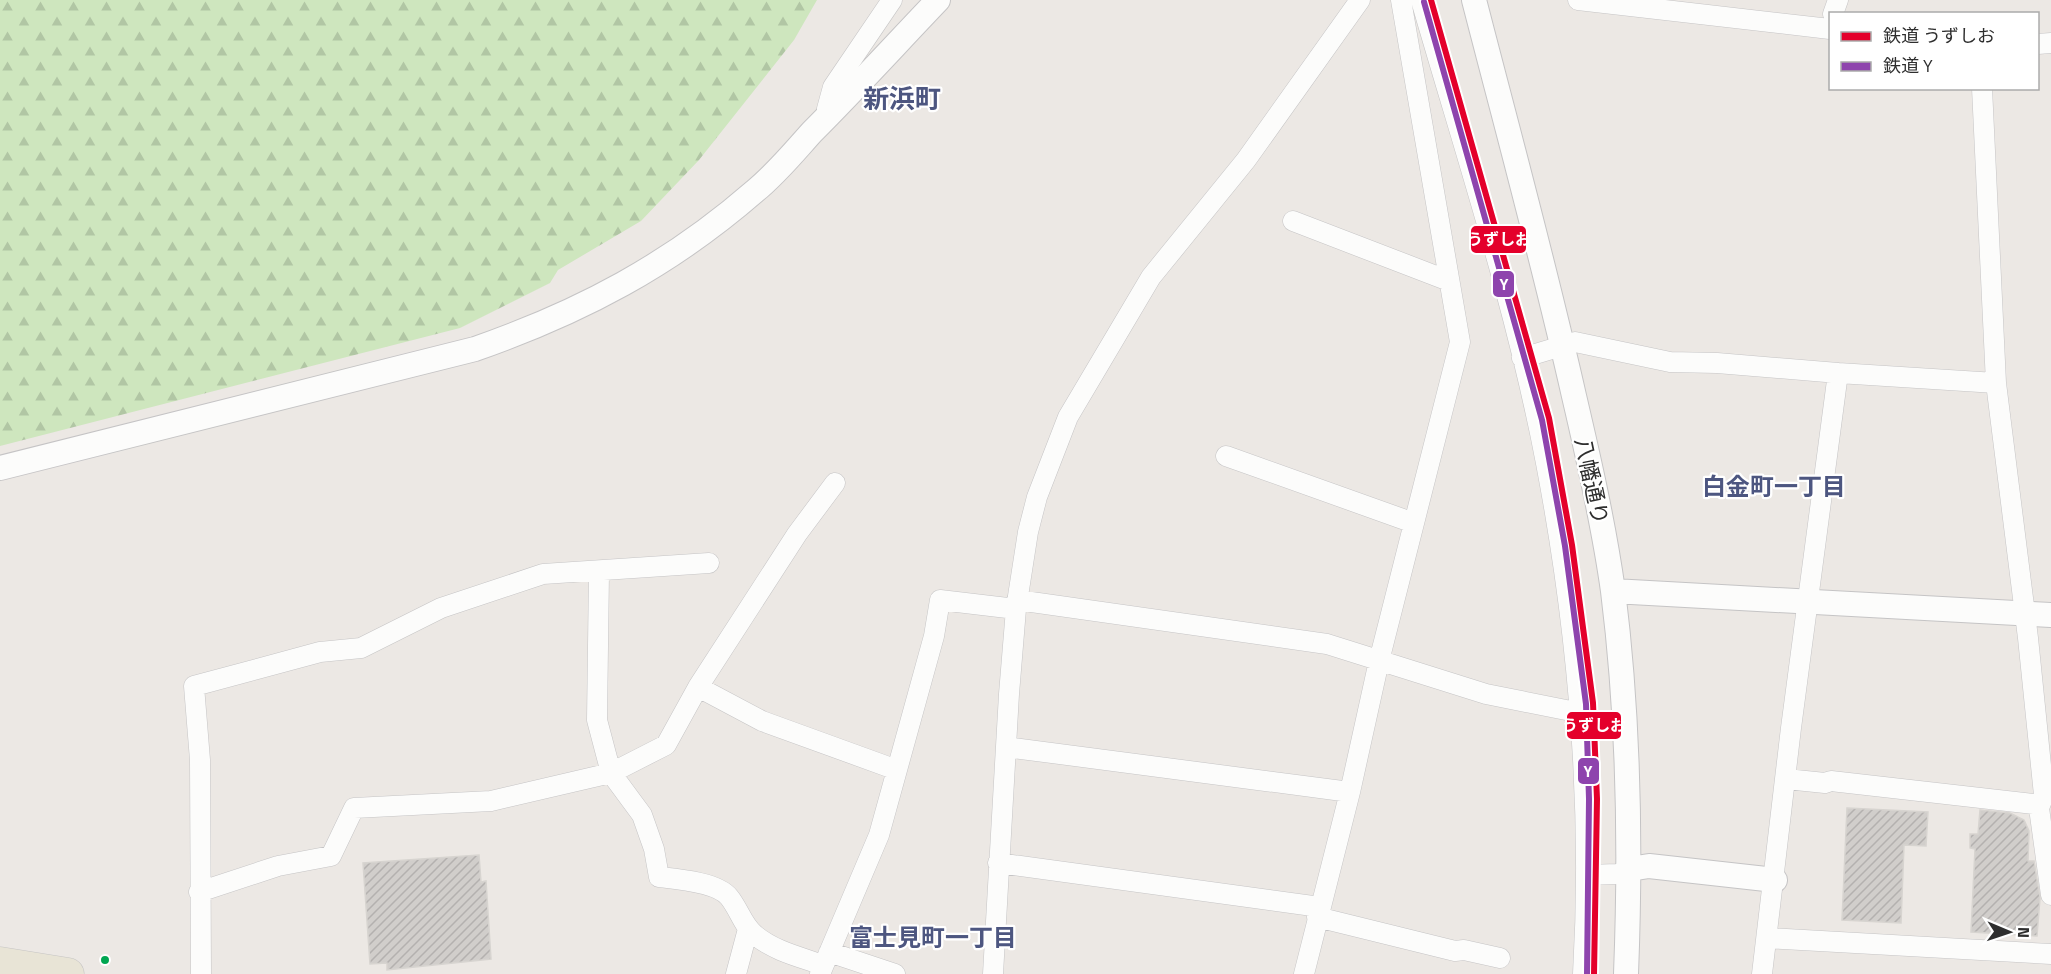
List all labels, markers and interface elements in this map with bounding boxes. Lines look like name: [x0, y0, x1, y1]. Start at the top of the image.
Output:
legend: [1829, 12, 2039, 90]
text: 鉄道 うずしお: [1883, 22, 1995, 49]
text: 鉄道 Y: [1883, 52, 1933, 79]
district label: 新浜町: [863, 79, 941, 118]
line badge: うずしお: [1470, 225, 1527, 254]
text: うずしお: [1467, 227, 1531, 251]
line badge: Y: [1492, 270, 1515, 298]
text: Y: [1500, 272, 1509, 296]
street label: 八幡通り: [1566, 434, 1618, 528]
district label: 白金町一丁目: [1702, 468, 1846, 504]
line badge: うずしお: [1566, 711, 1622, 740]
text: うずしお: [1562, 713, 1626, 737]
line badge: Y: [1577, 757, 1600, 785]
text: Y: [1584, 759, 1593, 783]
north arrow: [1979, 902, 2039, 962]
district label: 富士見町一丁目: [849, 919, 1017, 955]
text: N: [2012, 927, 2036, 938]
unlabelled marker: [99, 954, 111, 966]

